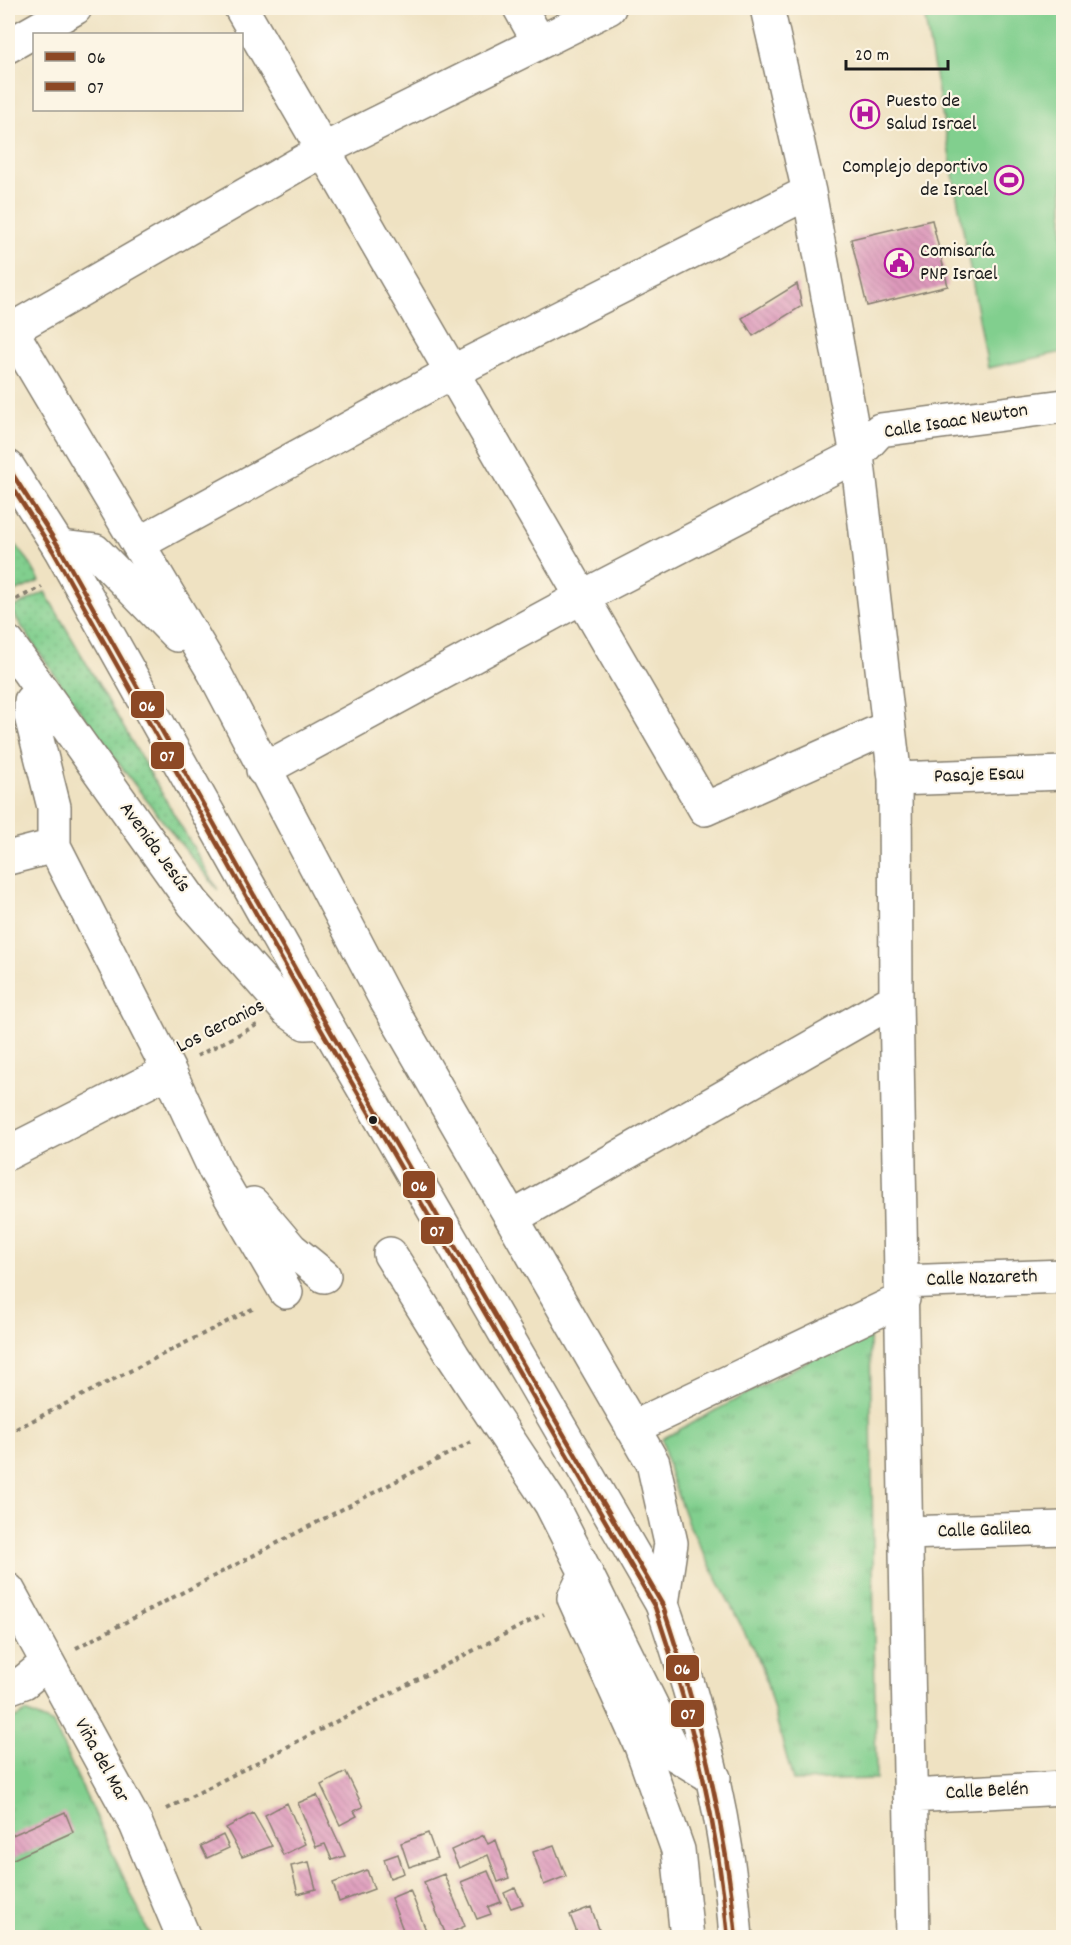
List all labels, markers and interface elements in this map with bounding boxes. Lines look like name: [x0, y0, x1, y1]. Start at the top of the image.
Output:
legend: [33, 33, 243, 111]
scale bar: [846, 33, 948, 71]
text: 20 m: [855, 44, 889, 69]
text: 06: [87, 47, 106, 72]
text: 07: [87, 77, 104, 102]
place label: Puesto de Salud Israel: [886, 88, 977, 139]
hospital icon: Puesto de Salud Israel: [849, 98, 881, 130]
place label: Complejo deportivo de Israel: [842, 154, 988, 205]
sports icon: Complejo deportivo de Israel: [993, 164, 1025, 196]
place label: Comisaría PNP Israel: [920, 238, 998, 289]
public building icon: Comisaría PNP Israel: [883, 247, 915, 279]
street label: Calle Isaac Newton: [882, 397, 1030, 447]
line badge: 06: [130, 690, 165, 719]
text: 06: [139, 696, 155, 719]
line badge: 07: [150, 741, 185, 770]
text: 07: [160, 746, 174, 769]
street label: Pasaje Esau: [933, 760, 1025, 792]
street label: Avenida Jesús: [112, 797, 196, 899]
street label: Los Geranios: [172, 993, 270, 1061]
unlabelled marker: [367, 1114, 379, 1126]
line badge: 06: [402, 1170, 436, 1199]
text: 06: [411, 1176, 427, 1199]
line badge: 07: [420, 1216, 454, 1245]
text: 07: [430, 1221, 444, 1244]
street label: Calle Nazareth: [926, 1263, 1038, 1295]
street label: Calle Galilea: [937, 1515, 1032, 1547]
line badge: 06: [665, 1654, 700, 1682]
text: 06: [674, 1659, 690, 1682]
line badge: 07: [670, 1699, 705, 1728]
text: 07: [681, 1704, 695, 1727]
street label: Viña del Mar: [66, 1714, 136, 1809]
street label: Calle Belén: [945, 1776, 1029, 1808]

